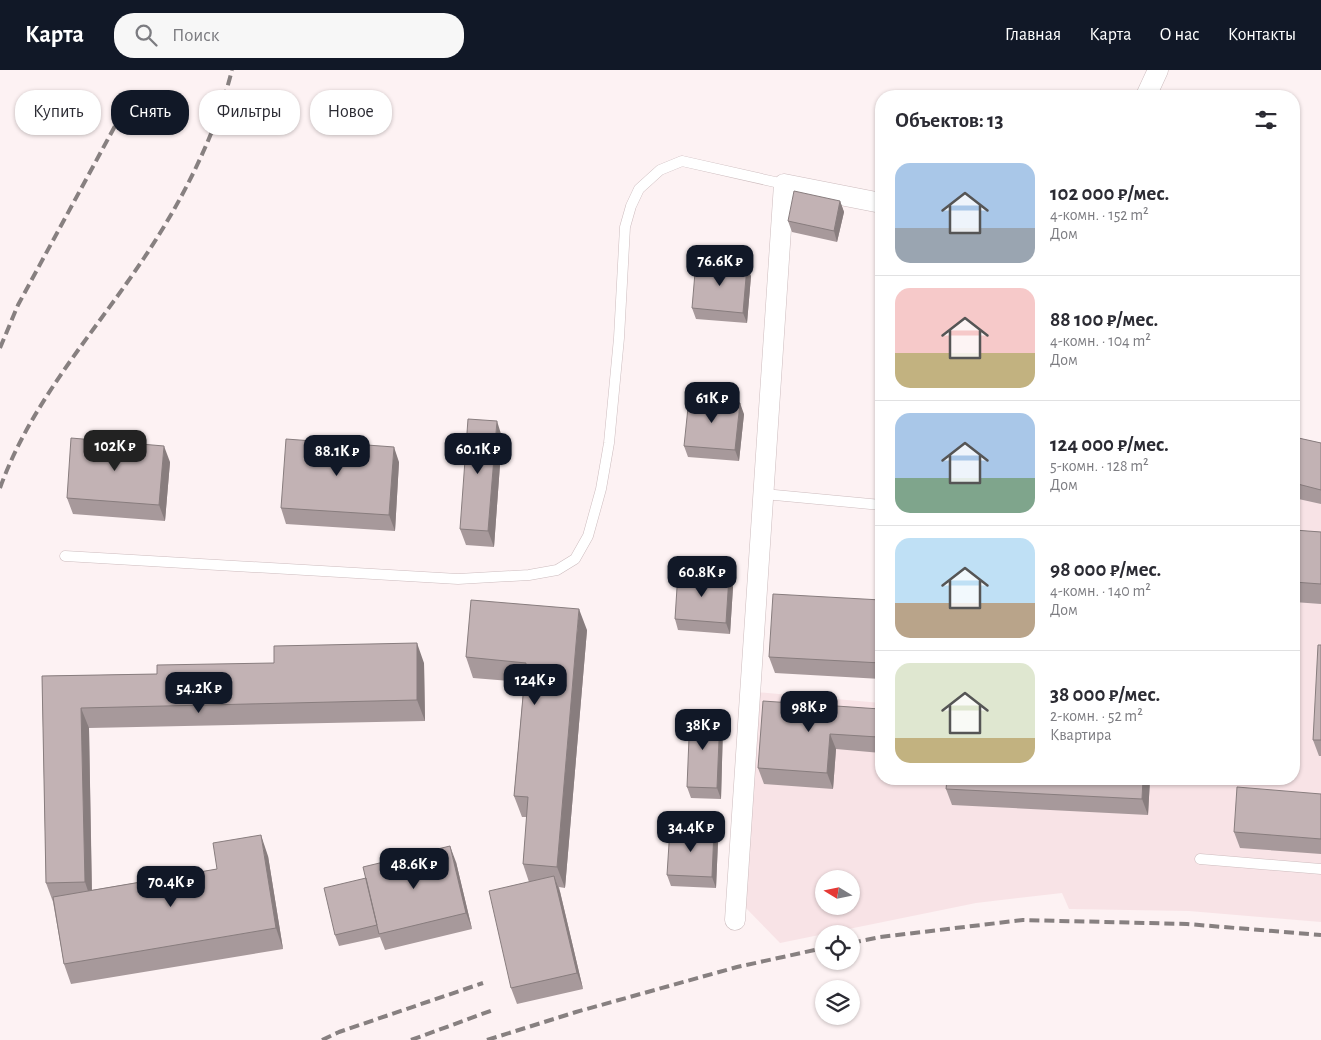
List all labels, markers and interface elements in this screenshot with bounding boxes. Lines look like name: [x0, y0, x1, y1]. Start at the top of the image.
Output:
search box: [114, 13, 464, 58]
icon: search: [132, 21, 160, 49]
text: Карта: [25, 23, 84, 47]
text: Поиск: [172, 26, 219, 45]
text: Главная: [1005, 26, 1061, 44]
text: Карта: [1089, 26, 1131, 44]
text: О нас: [1159, 26, 1200, 44]
text: Контакты: [1228, 26, 1296, 44]
chip: Купить: [15, 90, 101, 135]
chip: Снять: [111, 90, 189, 135]
chip: Фильтры: [199, 90, 300, 135]
chip: Новое: [310, 90, 392, 135]
icon: filters: [1252, 106, 1280, 134]
text: Объектов: 13: [895, 110, 1004, 131]
icon: home: [935, 183, 995, 243]
text: 102 000 ₽/мес.: [1050, 183, 1169, 204]
text: 4-комн. · 152 m²: [1050, 207, 1149, 223]
text: Дом: [1050, 226, 1078, 242]
pin: 76.6K ₽: [674, 244, 766, 287]
text: 76.6K ₽: [697, 253, 743, 269]
icon: home: [935, 308, 995, 368]
text: 88 100 ₽/мес.: [1050, 309, 1158, 330]
text: 4-комн. · 104 m²: [1050, 333, 1151, 349]
text: Дом: [1050, 352, 1078, 368]
pin: 61K ₽: [677, 382, 747, 424]
text: 61K ₽: [696, 390, 728, 406]
pin: 102K ₽: [74, 430, 156, 472]
pin: 60.1K ₽: [432, 432, 524, 475]
icon: home: [935, 433, 995, 493]
pin: 88.1K ₽: [291, 434, 383, 477]
text: 124 000 ₽/мес.: [1050, 434, 1169, 455]
text: 102K ₽: [95, 438, 135, 454]
text: 60.1K ₽: [456, 441, 500, 457]
text: 88.1K ₽: [315, 443, 359, 459]
text: 5-комн. · 128 m²: [1050, 458, 1149, 474]
text: Дом: [1050, 477, 1078, 493]
pin: 60.8K ₽: [656, 556, 748, 598]
icon: home: [935, 558, 995, 618]
text: 98 000 ₽/мес.: [1050, 559, 1161, 580]
text: 60.8K ₽: [679, 564, 725, 580]
text: 4-комн. · 140 m²: [1050, 583, 1151, 599]
text: Дом: [1050, 602, 1078, 618]
pin: 124K ₽: [494, 664, 576, 706]
pin: 54.2K ₽: [153, 672, 245, 714]
text: 124K ₽: [515, 672, 555, 688]
text: 54.2K ₽: [176, 680, 222, 696]
icon: home: [935, 683, 995, 743]
text: 38 000 ₽/мес.: [1050, 684, 1160, 705]
pin: 98K ₽: [774, 690, 844, 733]
text: 98K ₽: [792, 699, 826, 715]
pin: 38K ₽: [668, 708, 738, 751]
text: 2-комн. · 52 m²: [1050, 708, 1143, 724]
text: 38K ₽: [686, 717, 720, 733]
text: Квартира: [1050, 727, 1112, 743]
pin: 34.4K ₽: [645, 810, 737, 853]
text: 34.4K ₽: [668, 819, 714, 835]
pin: 48.6K ₽: [368, 848, 460, 890]
text: 48.6K ₽: [391, 856, 437, 872]
pin: 70.4K ₽: [125, 866, 217, 908]
north arrow: [815, 870, 860, 915]
map controls: [815, 870, 860, 1025]
text: 70.4K ₽: [148, 874, 194, 890]
button: locate: [815, 925, 860, 970]
button: layers: [815, 980, 860, 1025]

